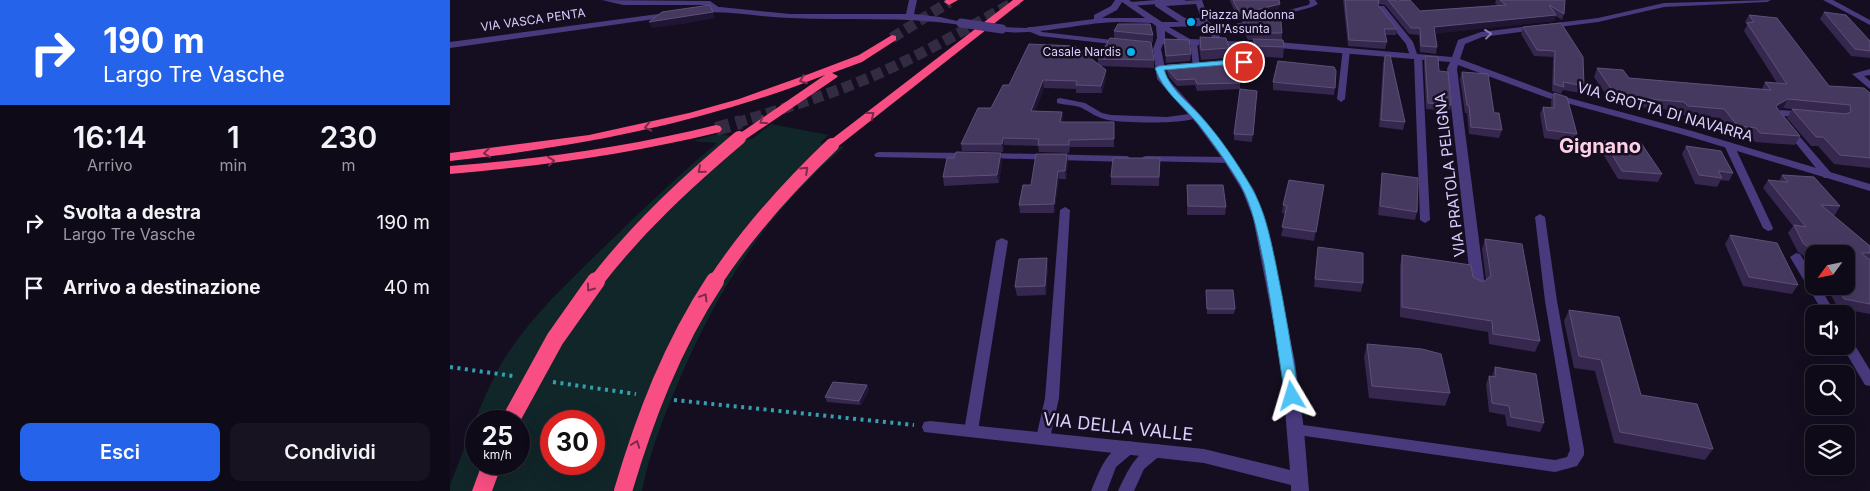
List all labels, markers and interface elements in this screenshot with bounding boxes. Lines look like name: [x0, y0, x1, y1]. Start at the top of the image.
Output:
street label: VIA VASCA PENTA: [480, 5, 586, 34]
place label: Piazza Madonna dell'Assunta: [1201, 7, 1295, 36]
marker: Piazza Madonna dell'Assunta: [1185, 16, 1197, 28]
text: 190 m: [103, 19, 205, 61]
icon: right: [20, 20, 85, 85]
one-way arrow: [1485, 29, 1493, 40]
pin: [1223, 41, 1265, 83]
place label: Casale Nardis: [1042, 44, 1121, 59]
marker: Casale Nardis: [1125, 46, 1137, 58]
icon: arrive: [1230, 48, 1258, 76]
text: Largo Tre Vasche: [103, 61, 285, 87]
one-way arrow: [799, 74, 808, 84]
street label: VIA GROTTA DI NAVARRA: [1575, 77, 1755, 146]
street label: VIA PRATOLA PELIGNA: [1430, 92, 1469, 258]
one-way arrow: [865, 113, 874, 121]
one-way arrow: [759, 115, 768, 124]
text: 16:14: [73, 119, 147, 155]
text: 1: [227, 119, 240, 155]
text: 230: [320, 119, 377, 155]
one-way arrow: [643, 121, 652, 132]
district label: Gignano: [1559, 134, 1641, 158]
one-way arrow: [483, 147, 491, 158]
text: Arrivo: [87, 155, 133, 175]
text: min: [220, 155, 247, 175]
text: m: [341, 155, 355, 175]
one-way arrow: [547, 156, 555, 167]
one-way arrow: [698, 164, 707, 173]
one-way arrow: [799, 167, 808, 176]
text: Svolta a destra: [63, 201, 201, 224]
icon: right: [20, 209, 48, 237]
text: 190 m: [377, 211, 430, 234]
text: Largo Tre Vasche: [63, 224, 195, 244]
north arrow: [1805, 245, 1855, 295]
map controls: [1805, 245, 1855, 475]
icon: arrive: [20, 274, 48, 302]
text: Arrivo a destinazione: [63, 276, 261, 299]
text: 40 m: [384, 276, 430, 299]
one-way arrow: [587, 282, 596, 292]
one-way arrow: [697, 294, 707, 303]
button: sound: [1805, 305, 1855, 355]
button: search: [1805, 365, 1855, 415]
position arrow: [1265, 369, 1317, 421]
street label: VIA DELLA VALLE: [1042, 408, 1194, 445]
speed limit sign: 30: [540, 410, 605, 475]
text: 25: [482, 421, 513, 451]
button: Esci: [20, 423, 220, 481]
button: Condividi: [230, 423, 430, 481]
button: layers: [1805, 425, 1855, 475]
one-way arrow: [630, 440, 640, 449]
text: km/h: [483, 447, 512, 462]

